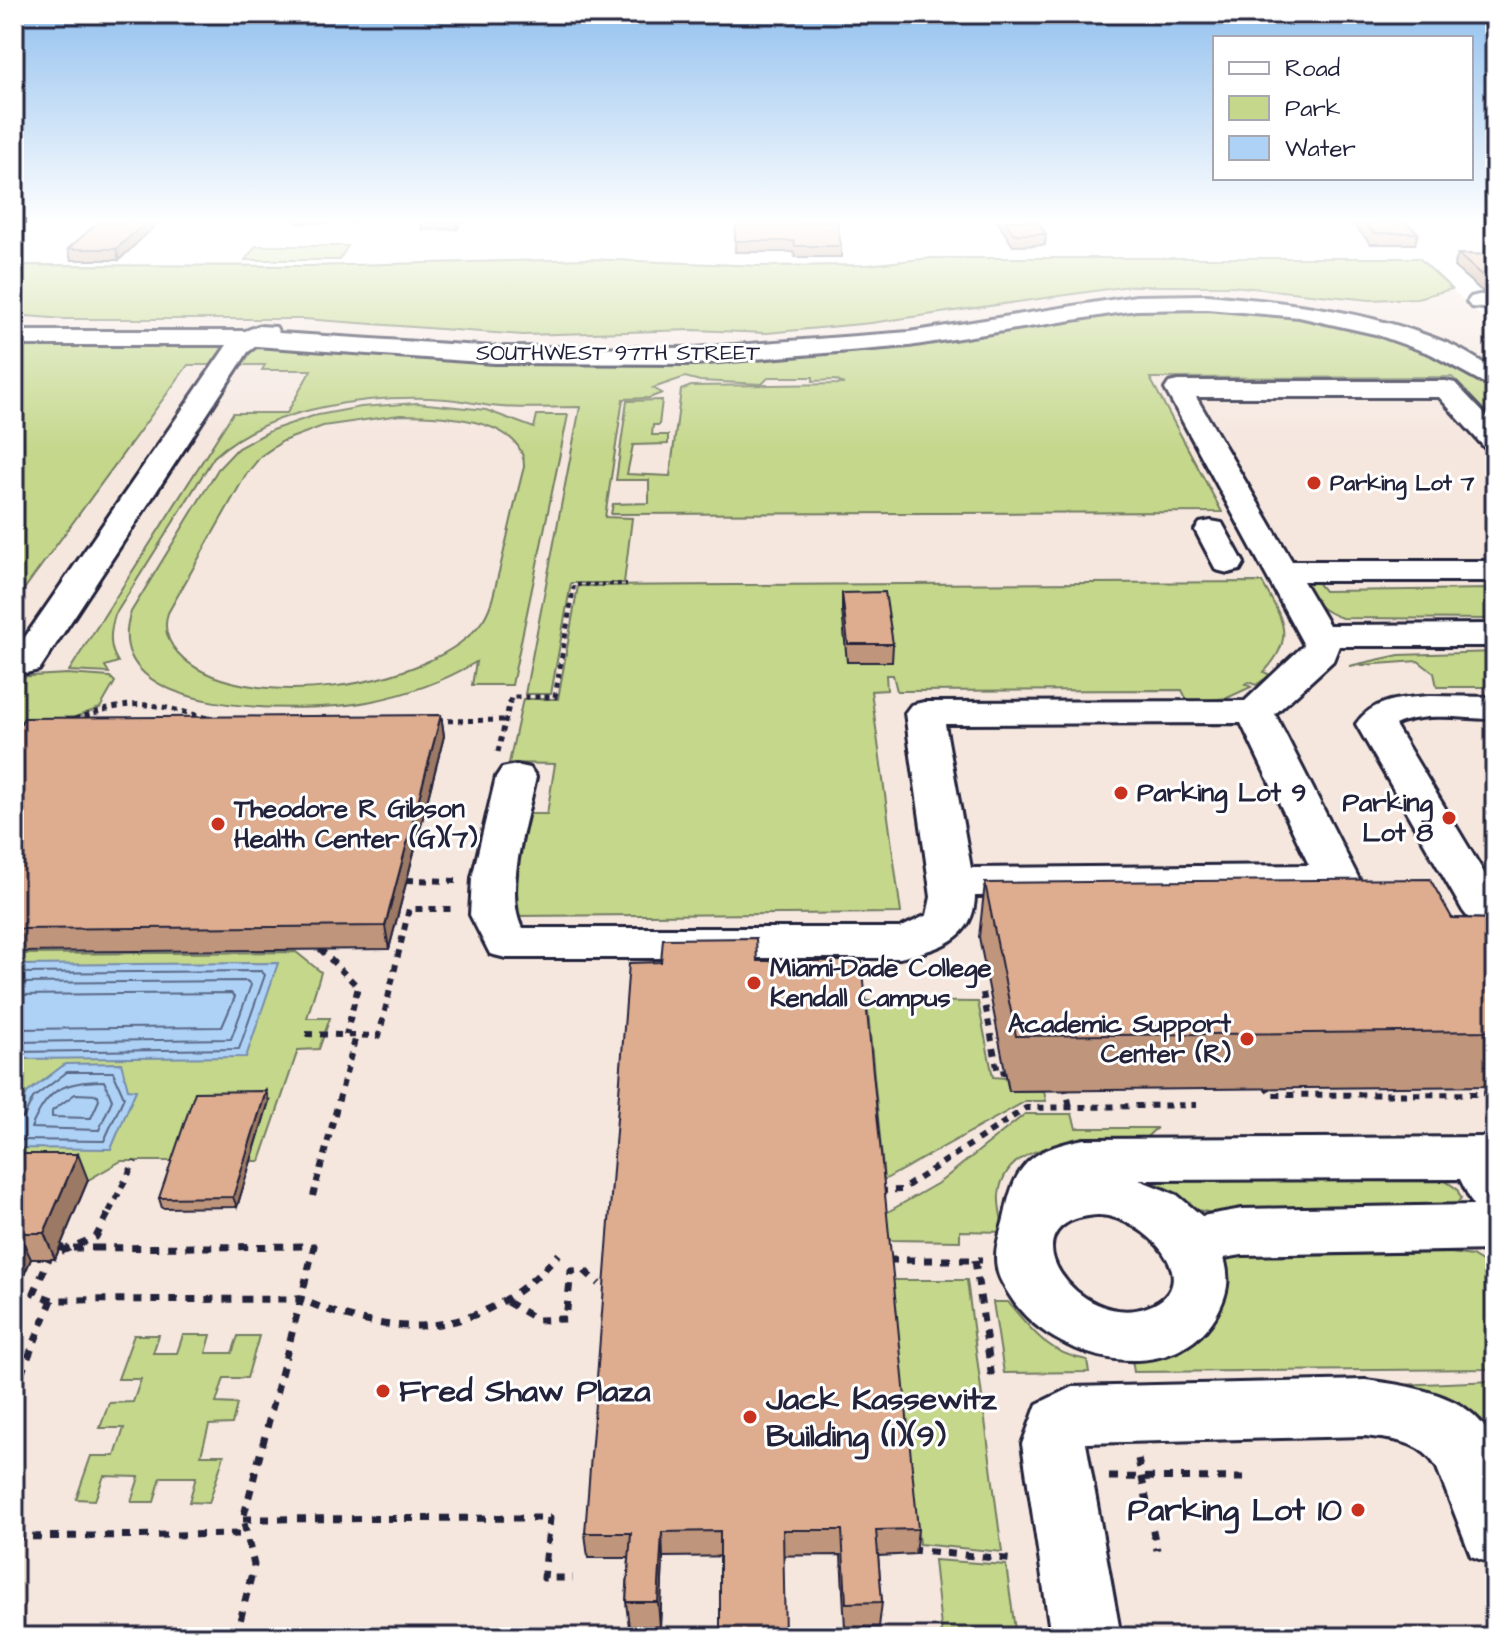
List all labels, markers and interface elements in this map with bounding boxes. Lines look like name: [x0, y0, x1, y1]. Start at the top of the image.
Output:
legend: [1213, 36, 1473, 180]
text: Road: [1285, 52, 1340, 86]
text: Park: [1285, 92, 1341, 126]
text: Water: [1285, 132, 1356, 166]
street label: SOUTHWEST 97TH STREET: [476, 338, 760, 369]
place label: Parking Lot 7: [1330, 468, 1475, 500]
marker: Parking Lot 7: [1305, 474, 1323, 492]
place label: Parking Lot 9: [1137, 775, 1306, 814]
marker: Parking Lot 9: [1112, 784, 1130, 802]
place label: Parking Lot 8: [1343, 785, 1434, 851]
place label: Theodore R Gibson Health Center (G)(7): [233, 791, 478, 857]
marker: Parking Lot 8: [1440, 809, 1458, 827]
marker: Theodore R Gibson Health Center (G)(7): [209, 815, 227, 833]
place label: Miami-Dade College Kendall Campus: [770, 950, 992, 1016]
marker: Miami-Dade College Kendall Campus: [745, 974, 763, 992]
place label: Academic Support Center (R): [1008, 1006, 1231, 1072]
marker: Academic Support Center (R): [1238, 1030, 1256, 1048]
place label: Fred Shaw Plaza: [399, 1369, 651, 1414]
place label: Jack Kassewitz Building (I)(9): [765, 1377, 998, 1460]
marker: Fred Shaw Plaza: [374, 1382, 392, 1400]
marker: Jack Kassewitz Building (I)(9): [741, 1408, 759, 1426]
place label: Parking Lot 10: [1128, 1488, 1342, 1534]
marker: Parking Lot 10: [1349, 1501, 1367, 1519]

